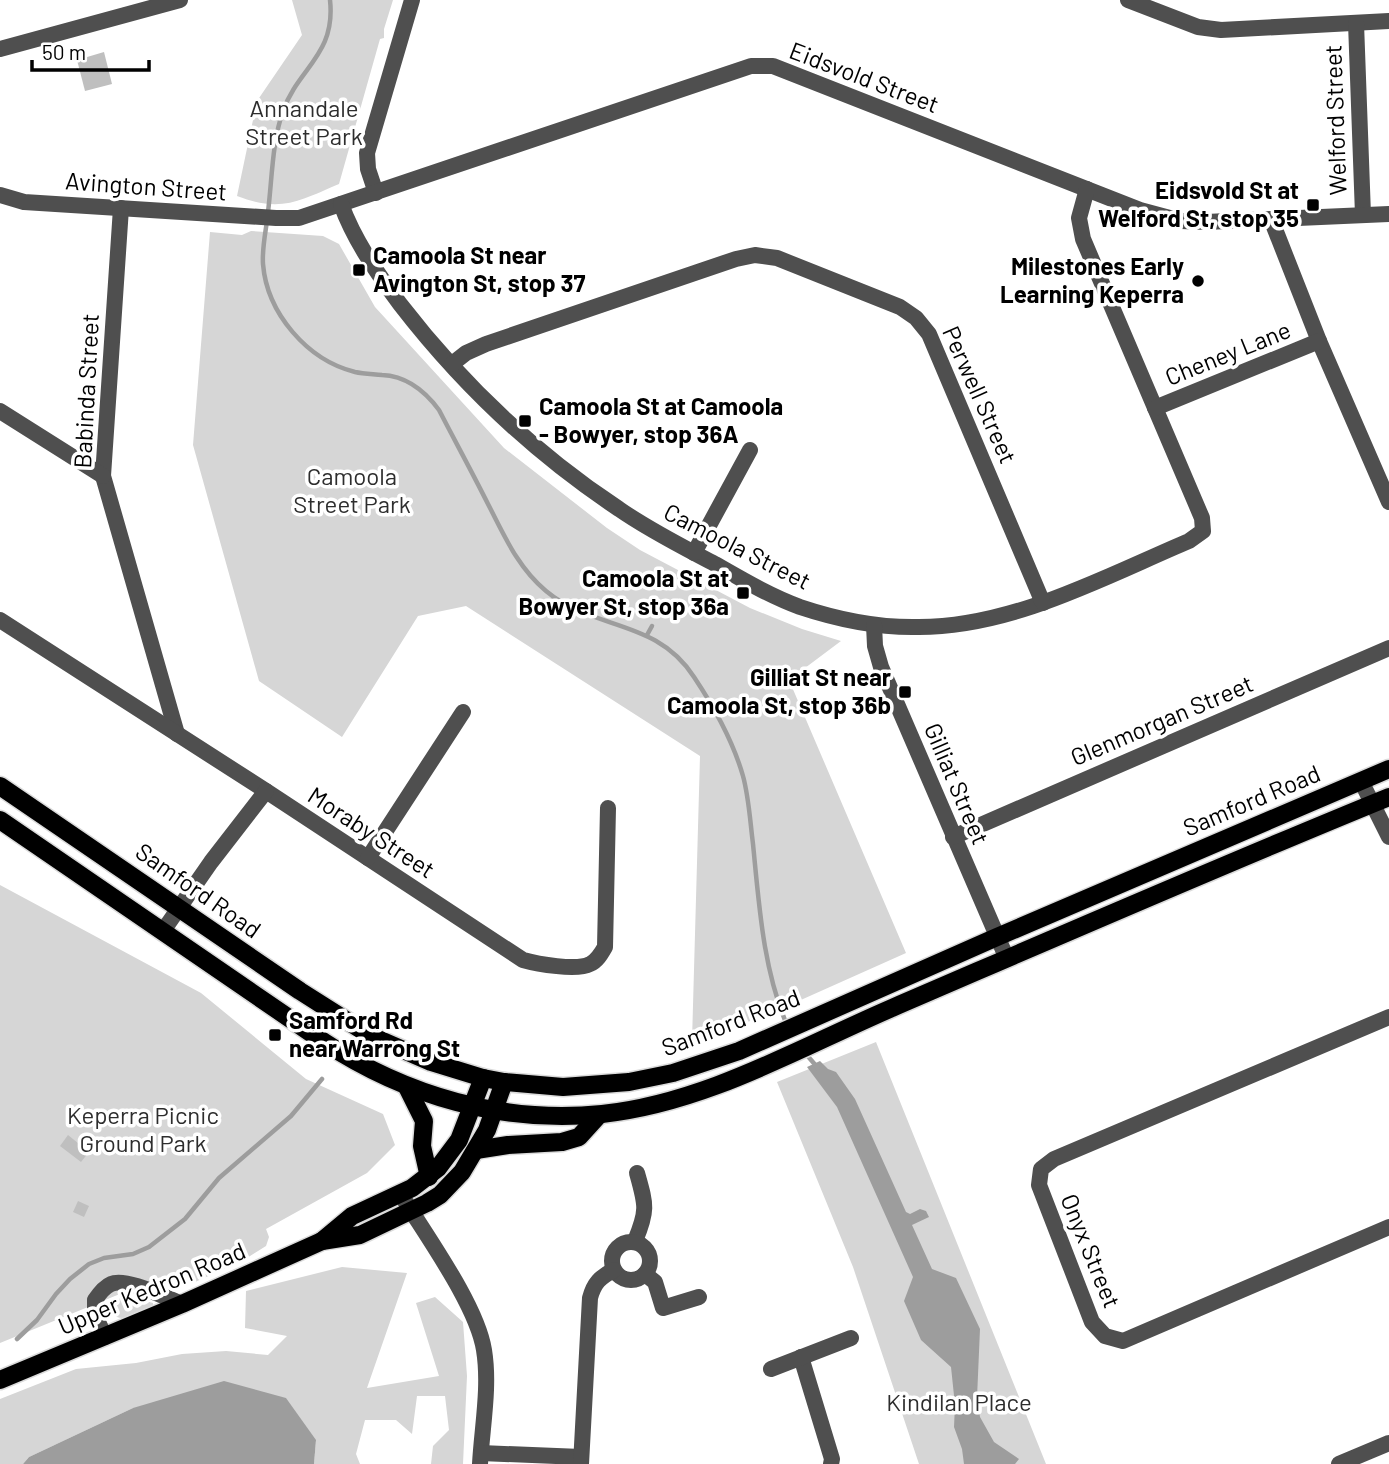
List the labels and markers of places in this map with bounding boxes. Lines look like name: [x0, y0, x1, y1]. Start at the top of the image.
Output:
place label: Eidsvold St at Welford St, stop 35: [1098, 175, 1299, 232]
marker: Eidsvold St at Welford St, stop 35: [1305, 197, 1321, 213]
place label: Camoola St near Avington St, stop 37: [373, 240, 585, 297]
place label: Milestones Early Learning Keperra: [1000, 251, 1184, 308]
marker: Camoola St near Avington St, stop 37: [351, 262, 367, 278]
marker: Milestones Early Learning Keperra: [1190, 273, 1206, 289]
place label: Camoola St at Camoola - Bowyer, stop 36A: [539, 391, 783, 448]
marker: Camoola St at Camoola - Bowyer, stop 36A: [517, 413, 533, 429]
place label: Camoola St at Bowyer St, stop 36a: [518, 563, 729, 620]
marker: Camoola St at Bowyer St, stop 36a: [735, 585, 751, 601]
place label: Gilliat St near Camoola St, stop 36b: [667, 662, 891, 719]
marker: Gilliat St near Camoola St, stop 36b: [897, 684, 913, 700]
place label: Samford Rd near Warrong St: [289, 1005, 460, 1062]
marker: Samford Rd near Warrong St: [267, 1027, 283, 1043]

